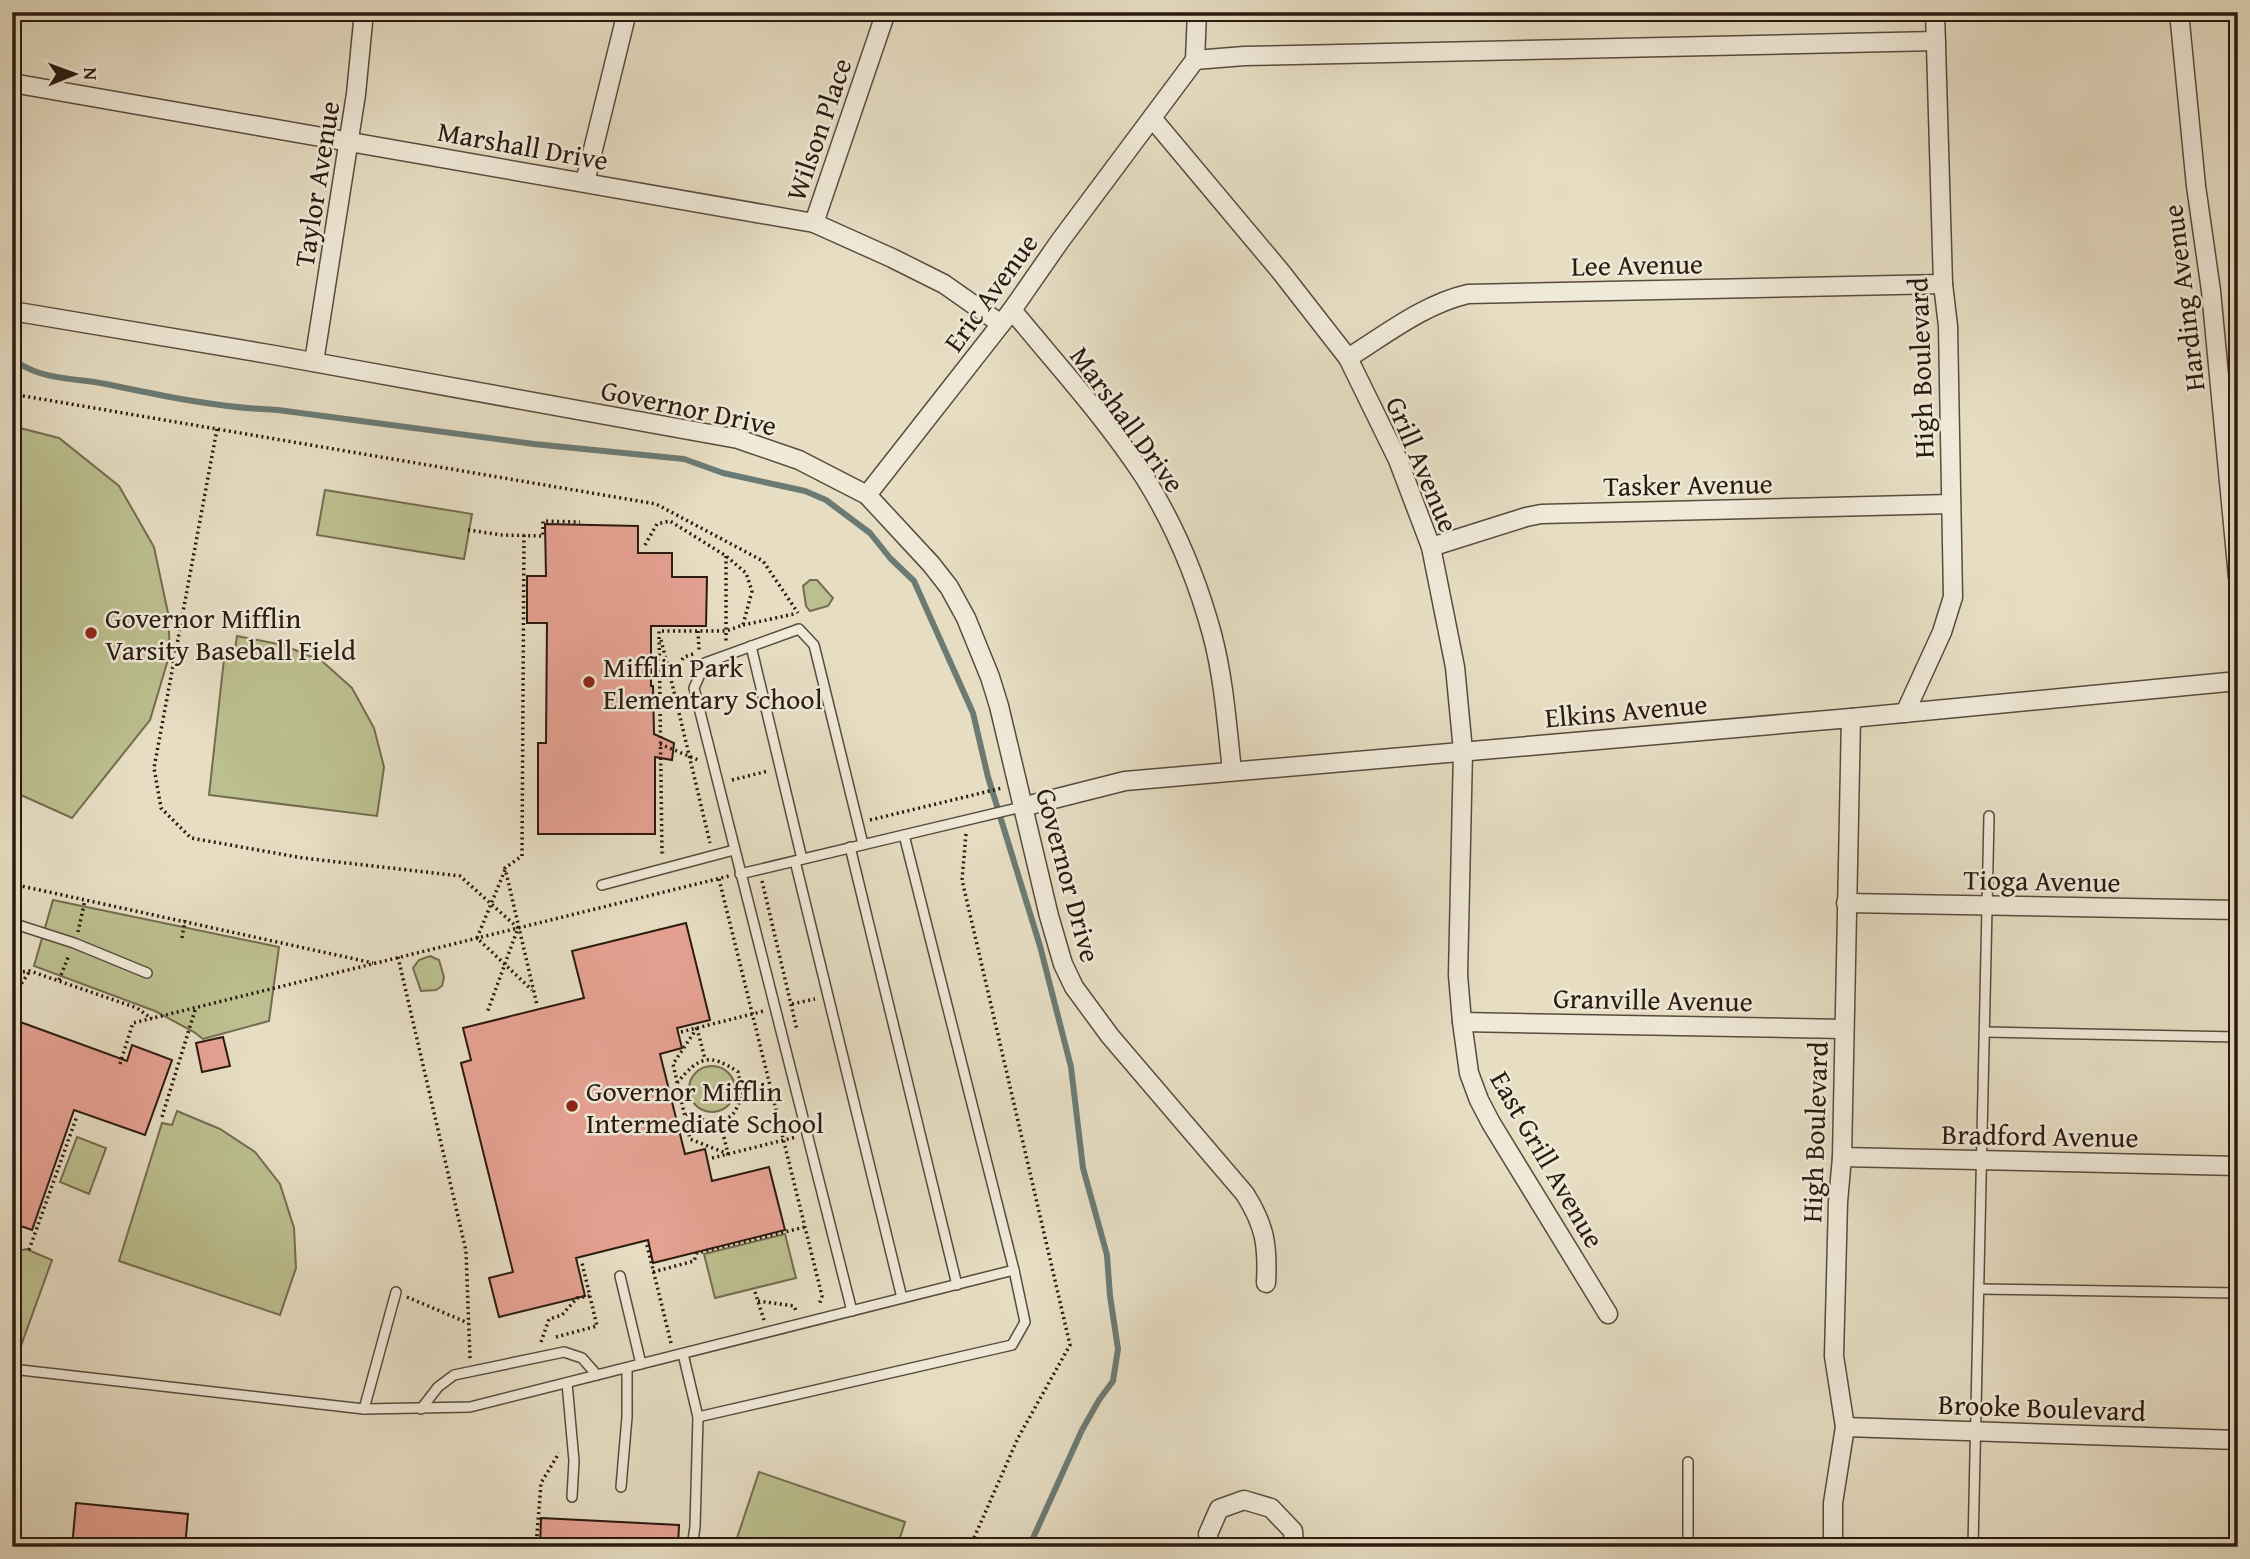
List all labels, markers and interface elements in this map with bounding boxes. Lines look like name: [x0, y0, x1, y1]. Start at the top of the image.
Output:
north arrow: [38, 38, 108, 108]
street label: Wilson Place: [774, 52, 862, 206]
text: N: [77, 67, 105, 81]
street label: Taylor Avenue: [283, 98, 349, 270]
street label: Marshall Drive: [434, 110, 612, 180]
street label: Harding Avenue: [2151, 202, 2215, 394]
street label: Eric Avenue: [933, 224, 1047, 360]
street label: Lee Avenue: [1571, 242, 1703, 286]
street label: High Boulevard: [1896, 277, 1944, 459]
street label: Marshall Drive: [1061, 337, 1195, 501]
street label: Governor Drive: [597, 368, 781, 446]
street label: Grill Avenue: [1376, 390, 1470, 538]
street label: Tasker Avenue: [1603, 462, 1773, 506]
place label: Governor Mifflin Varsity Baseball Field: [105, 597, 356, 670]
marker: Governor Mifflin Varsity Baseball Field: [83, 625, 99, 641]
place label: Mifflin Park Elementary School: [603, 646, 823, 719]
marker: Mifflin Park Elementary School: [581, 674, 597, 690]
street label: Elkins Avenue: [1543, 682, 1709, 738]
street label: Governor Drive: [1026, 783, 1112, 967]
street label: Tioga Avenue: [1963, 858, 2121, 902]
street label: Granville Avenue: [1553, 977, 1753, 1021]
street label: High Boulevard: [1790, 1041, 1838, 1223]
street label: East Grill Avenue: [1481, 1063, 1615, 1255]
place label: Governor Mifflin Intermediate School: [586, 1070, 824, 1143]
marker: Governor Mifflin Intermediate School: [564, 1098, 580, 1114]
street label: Bradford Avenue: [1941, 1113, 2139, 1157]
street label: Brooke Boulevard: [1938, 1383, 2147, 1431]

